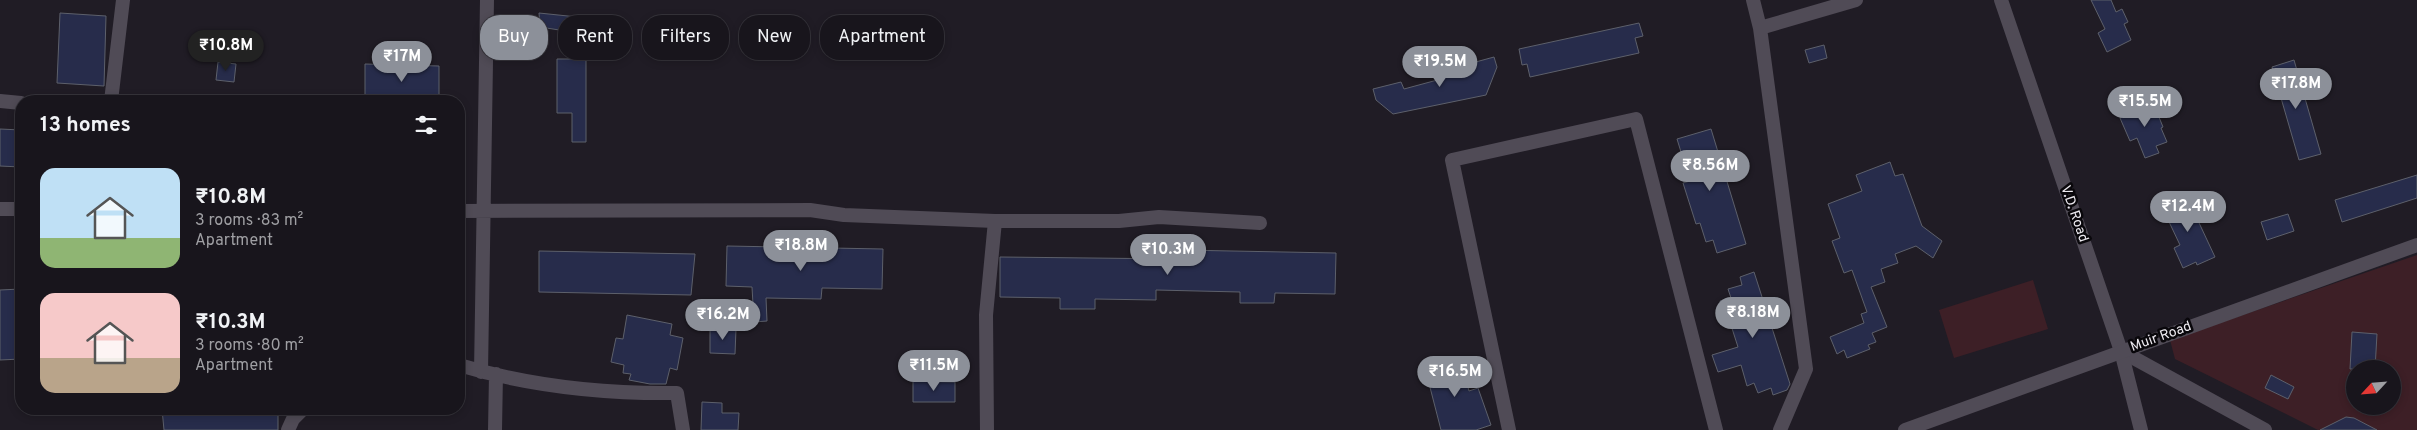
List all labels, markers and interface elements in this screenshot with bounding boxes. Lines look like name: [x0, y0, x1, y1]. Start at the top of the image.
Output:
chip: Buy: [480, 15, 548, 60]
chip: Rent: [558, 15, 632, 60]
chip: Filters: [642, 15, 729, 60]
chip: New: [739, 15, 810, 60]
chip: Apartment: [820, 15, 944, 60]
pin: ₹10.8M: [185, 30, 267, 72]
text: ₹10.8M: [199, 36, 253, 56]
pin: ₹17M: [372, 41, 432, 83]
pin: ₹19.5M: [1399, 46, 1481, 88]
text: ₹17M: [383, 47, 421, 67]
text: ₹19.5M: [1413, 52, 1467, 72]
pin: ₹17.8M: [2255, 68, 2337, 110]
text: ₹17.8M: [2271, 74, 2321, 94]
pin: ₹15.5M: [2104, 86, 2186, 128]
text: ₹15.5M: [2118, 92, 2172, 112]
icon: filters: [412, 111, 440, 139]
text: 13 homes: [40, 112, 131, 139]
pin: ₹8.56M: [1669, 150, 1751, 192]
text: ₹8.56M: [1682, 156, 1738, 176]
street label: V.D. Road: [2056, 183, 2092, 245]
text: ₹10.8M: [195, 184, 266, 211]
icon: home: [80, 188, 140, 248]
pin: ₹12.4M: [2147, 190, 2229, 233]
text: ₹12.4M: [2161, 197, 2215, 217]
text: 3 rooms · 83 m²: [195, 211, 303, 231]
pin: ₹18.8M: [760, 230, 842, 272]
text: Apartment: [195, 231, 273, 251]
pin: ₹10.3M: [1127, 234, 1209, 276]
text: ₹18.8M: [774, 236, 828, 256]
text: ₹10.3M: [1141, 240, 1195, 260]
pin: ₹8.18M: [1712, 296, 1794, 339]
pin: ₹16.2M: [682, 298, 764, 341]
text: ₹8.18M: [1726, 303, 1780, 323]
text: ₹16.2M: [696, 305, 750, 325]
text: ₹10.3M: [195, 309, 266, 336]
icon: home: [80, 313, 140, 373]
street label: Muir Road: [2128, 318, 2194, 356]
text: 3 rooms · 80 m²: [195, 336, 304, 356]
pin: ₹11.5M: [893, 350, 975, 392]
text: Apartment: [195, 356, 273, 376]
text: ₹11.5M: [909, 356, 959, 376]
pin: ₹16.5M: [1414, 356, 1496, 398]
north arrow: [2346, 360, 2401, 415]
map controls: [2346, 360, 2401, 415]
text: ₹16.5M: [1428, 362, 1482, 382]

